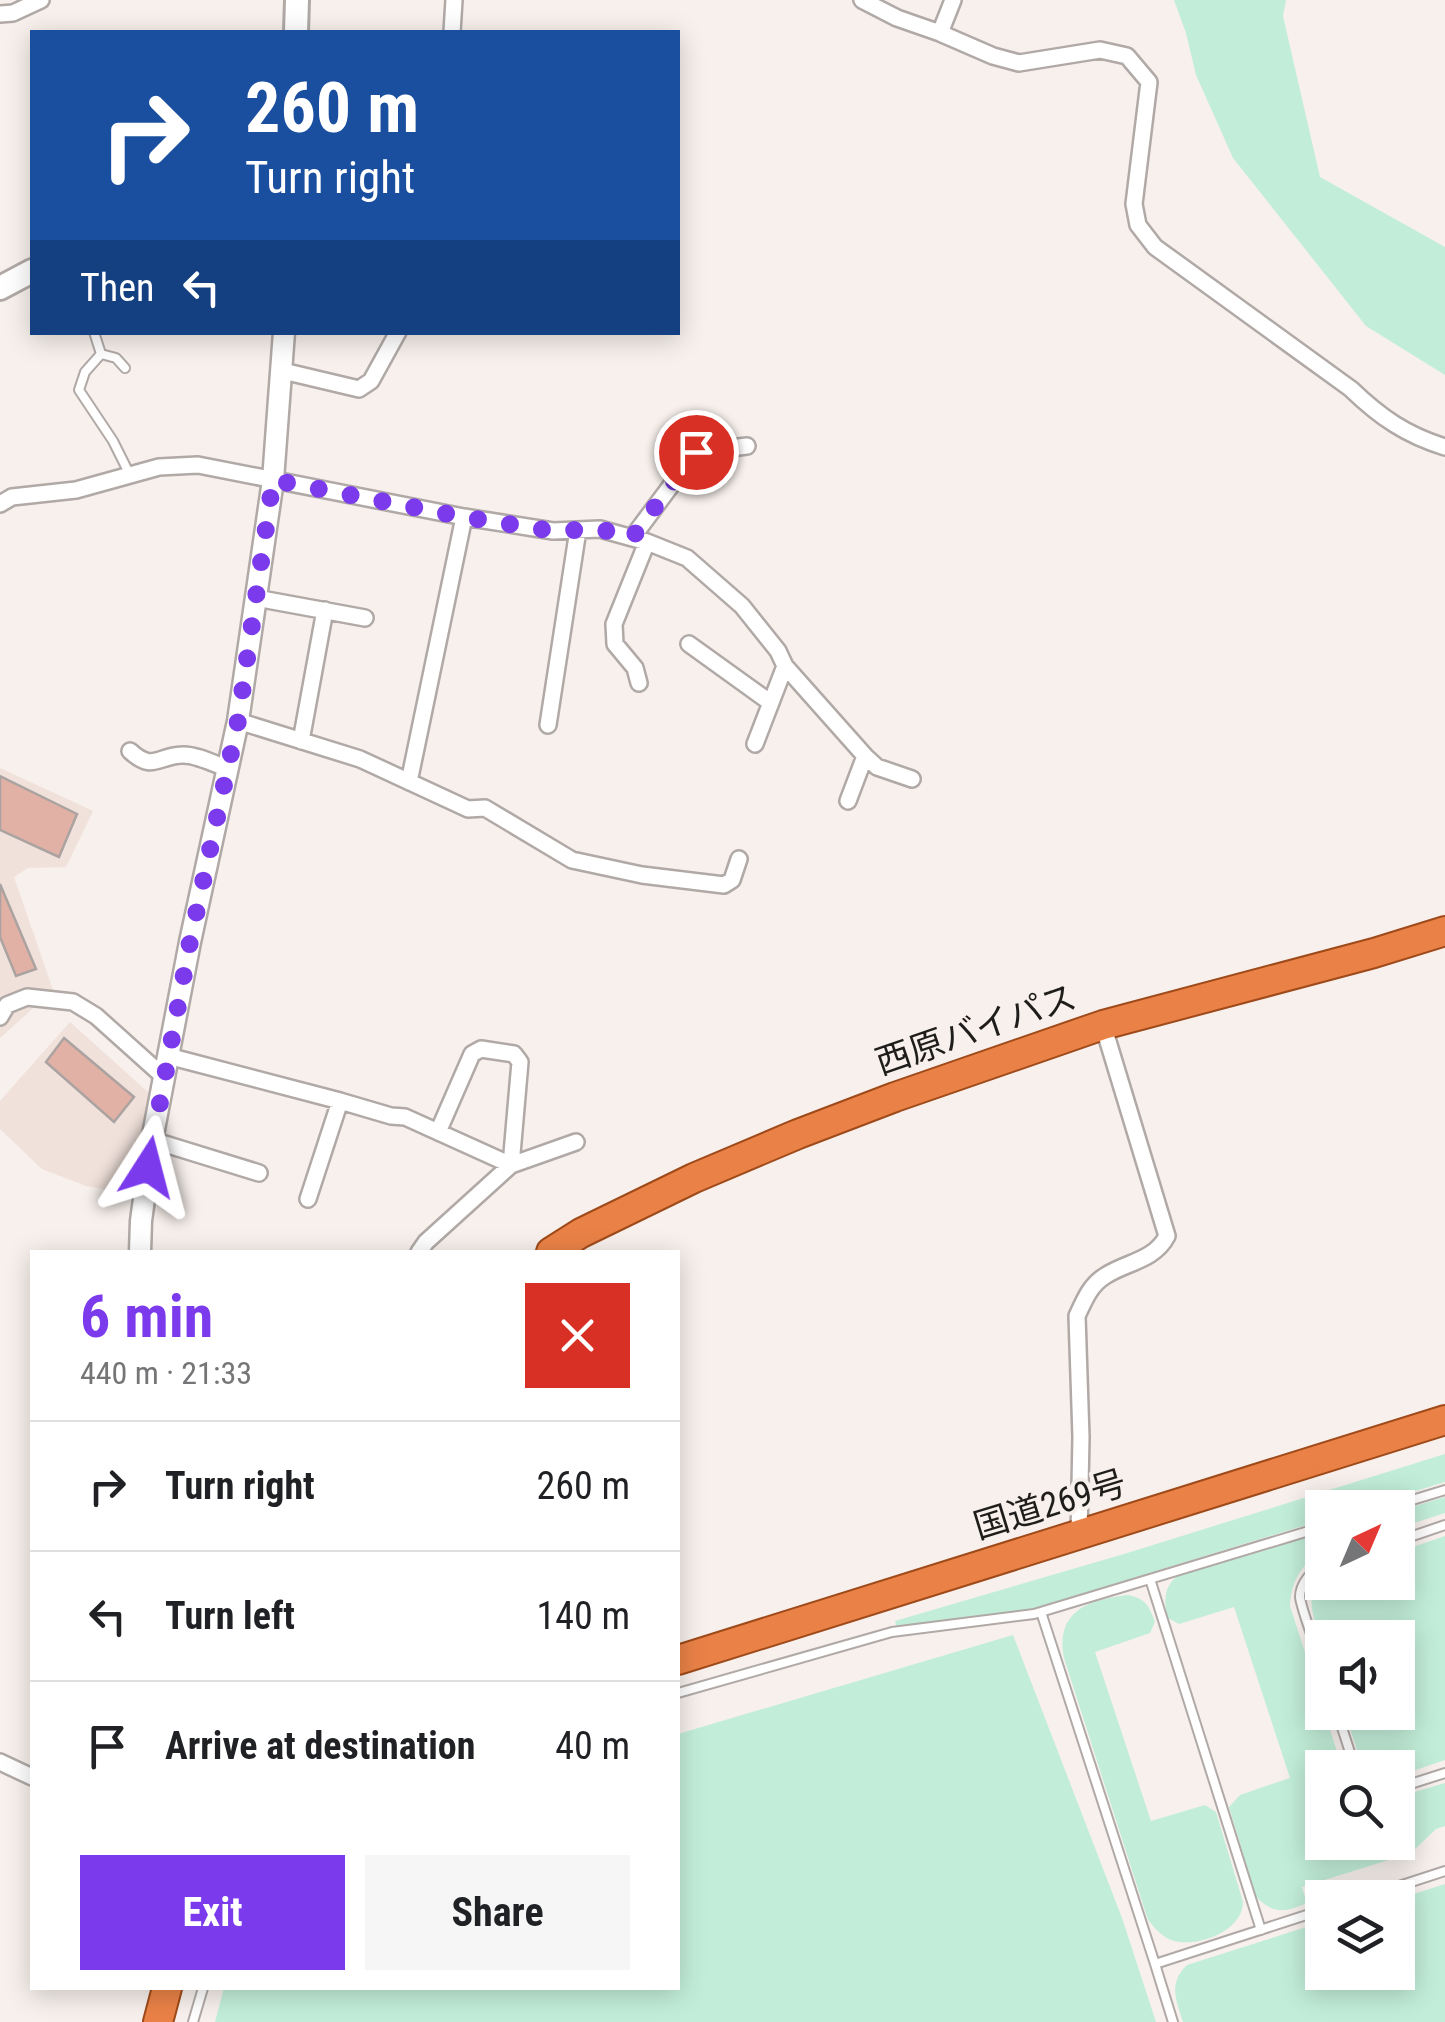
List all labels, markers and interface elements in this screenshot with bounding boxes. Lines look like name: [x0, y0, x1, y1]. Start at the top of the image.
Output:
text: 260 m: [245, 67, 419, 149]
icon: right: [80, 70, 210, 200]
text: Turn right: [245, 151, 415, 204]
icon: left: [174, 260, 229, 315]
text: Then: [80, 266, 154, 310]
pin: [654, 410, 739, 495]
icon: arrive: [669, 425, 724, 480]
street label: 西原バイパス: [870, 977, 1082, 1083]
position arrow: [96, 1115, 200, 1219]
text: 6 min: [80, 1281, 213, 1352]
button: close: [525, 1283, 630, 1388]
text: 440 m · 21:33: [80, 1354, 252, 1392]
icon: right: [80, 1459, 135, 1514]
street label: 国道269号: [969, 1462, 1131, 1548]
text: Turn right: [165, 1464, 315, 1508]
text: 260 m: [536, 1464, 630, 1508]
north arrow: [1305, 1490, 1415, 1600]
map controls: [1305, 1490, 1415, 1990]
icon: left: [80, 1589, 135, 1644]
text: Turn left: [165, 1594, 295, 1638]
text: 140 m: [536, 1594, 630, 1638]
button: sound: [1305, 1620, 1415, 1730]
icon: arrive: [80, 1719, 135, 1774]
text: Arrive at destination: [165, 1724, 475, 1768]
text: 40 m: [555, 1724, 630, 1768]
button: search: [1305, 1750, 1415, 1860]
button: Exit: [80, 1855, 345, 1970]
button: Share: [365, 1855, 630, 1970]
button: layers: [1305, 1880, 1415, 1990]

